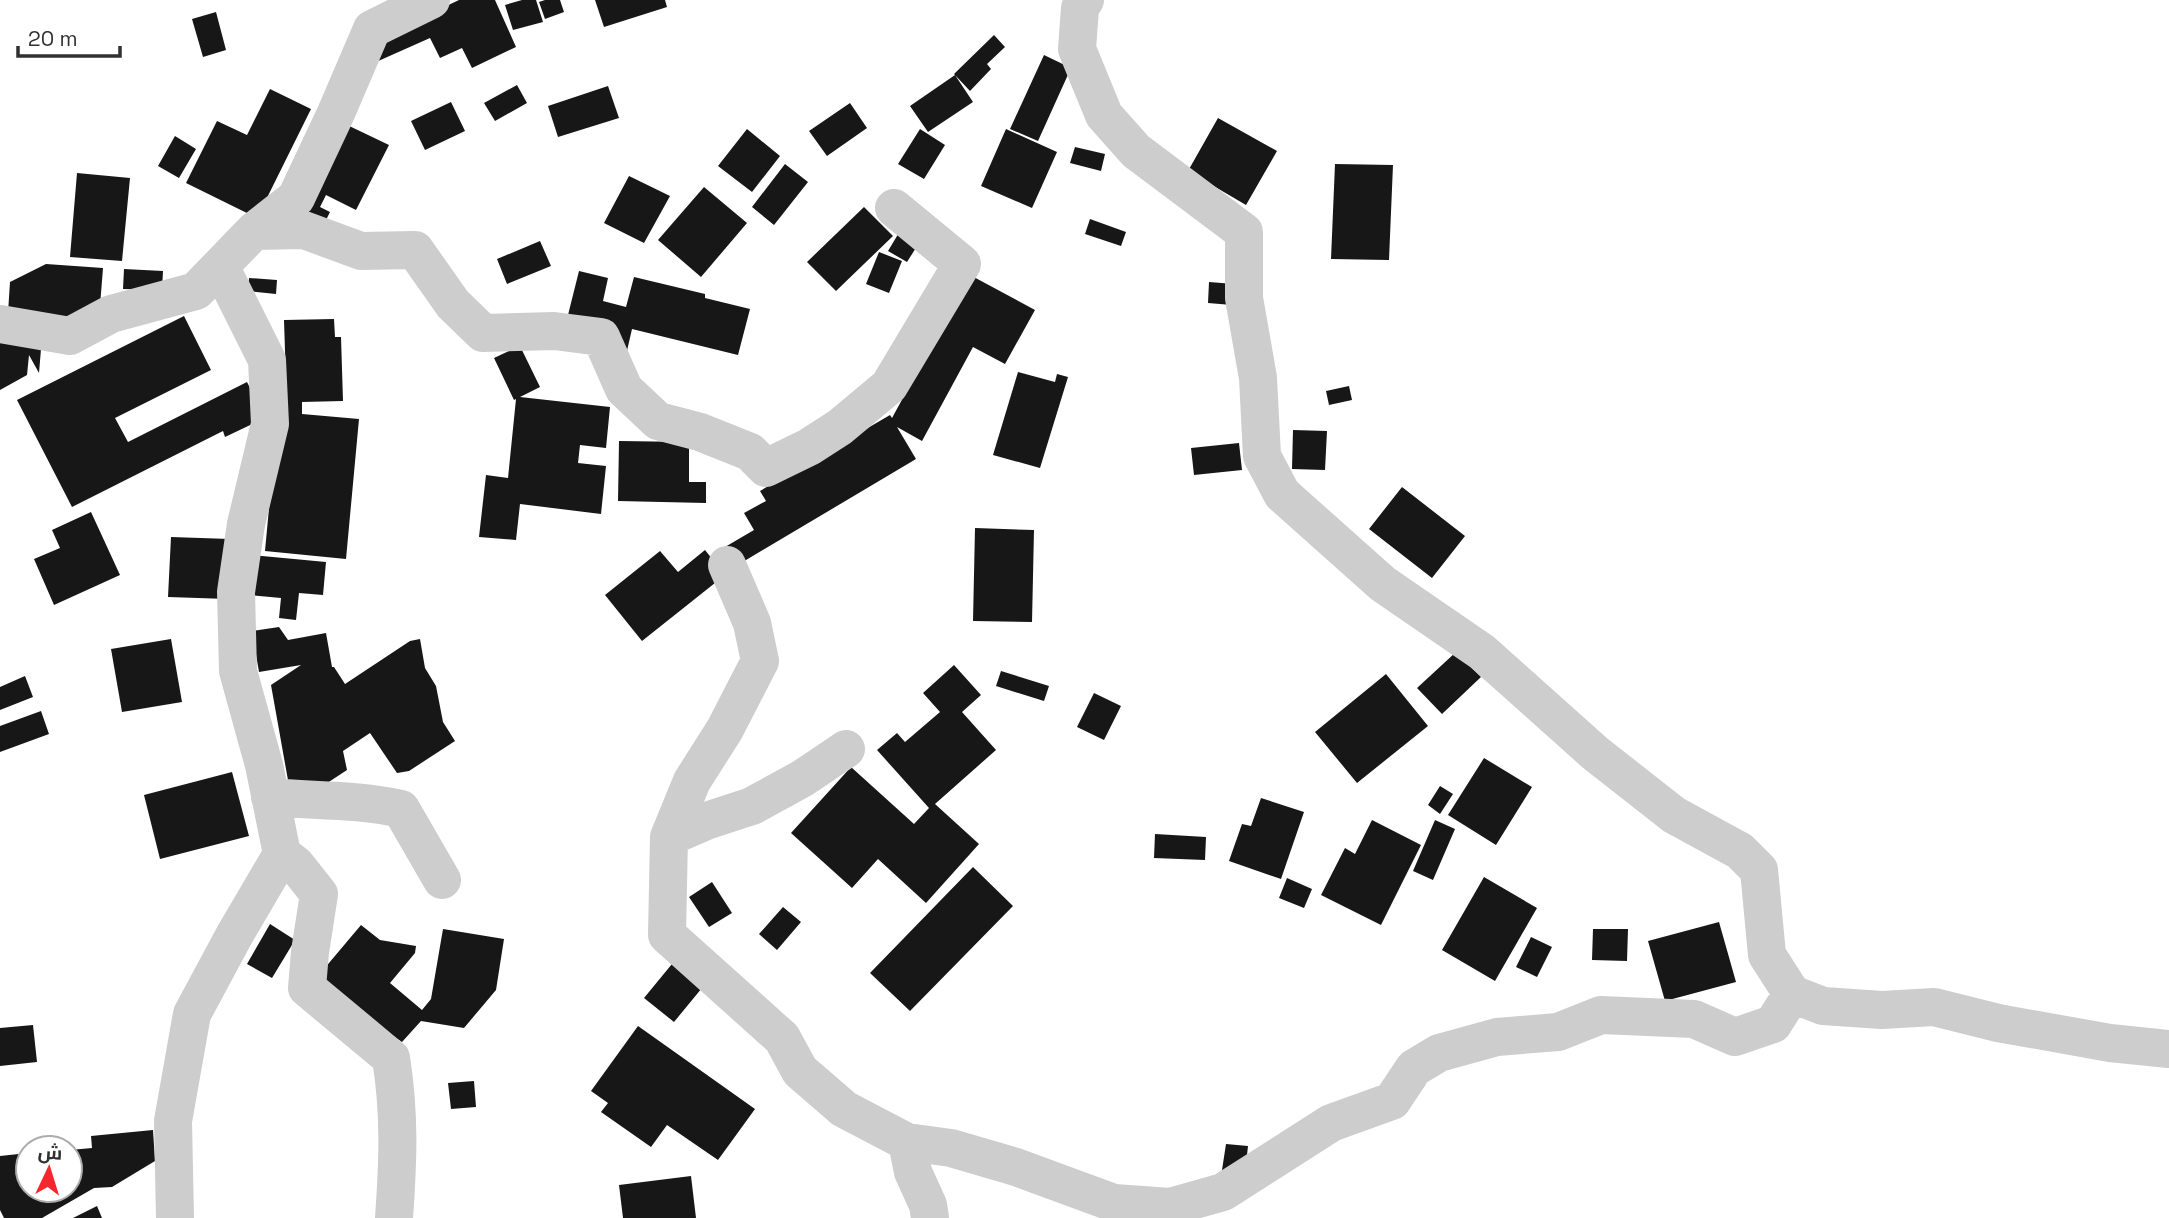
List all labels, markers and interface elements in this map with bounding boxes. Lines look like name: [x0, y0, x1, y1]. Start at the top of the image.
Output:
scale bar: [18, 14, 119, 58]
text: 20 m: [28, 25, 78, 52]
north arrow: [14, 1134, 84, 1204]
text: ش: [37, 1139, 63, 1166]

